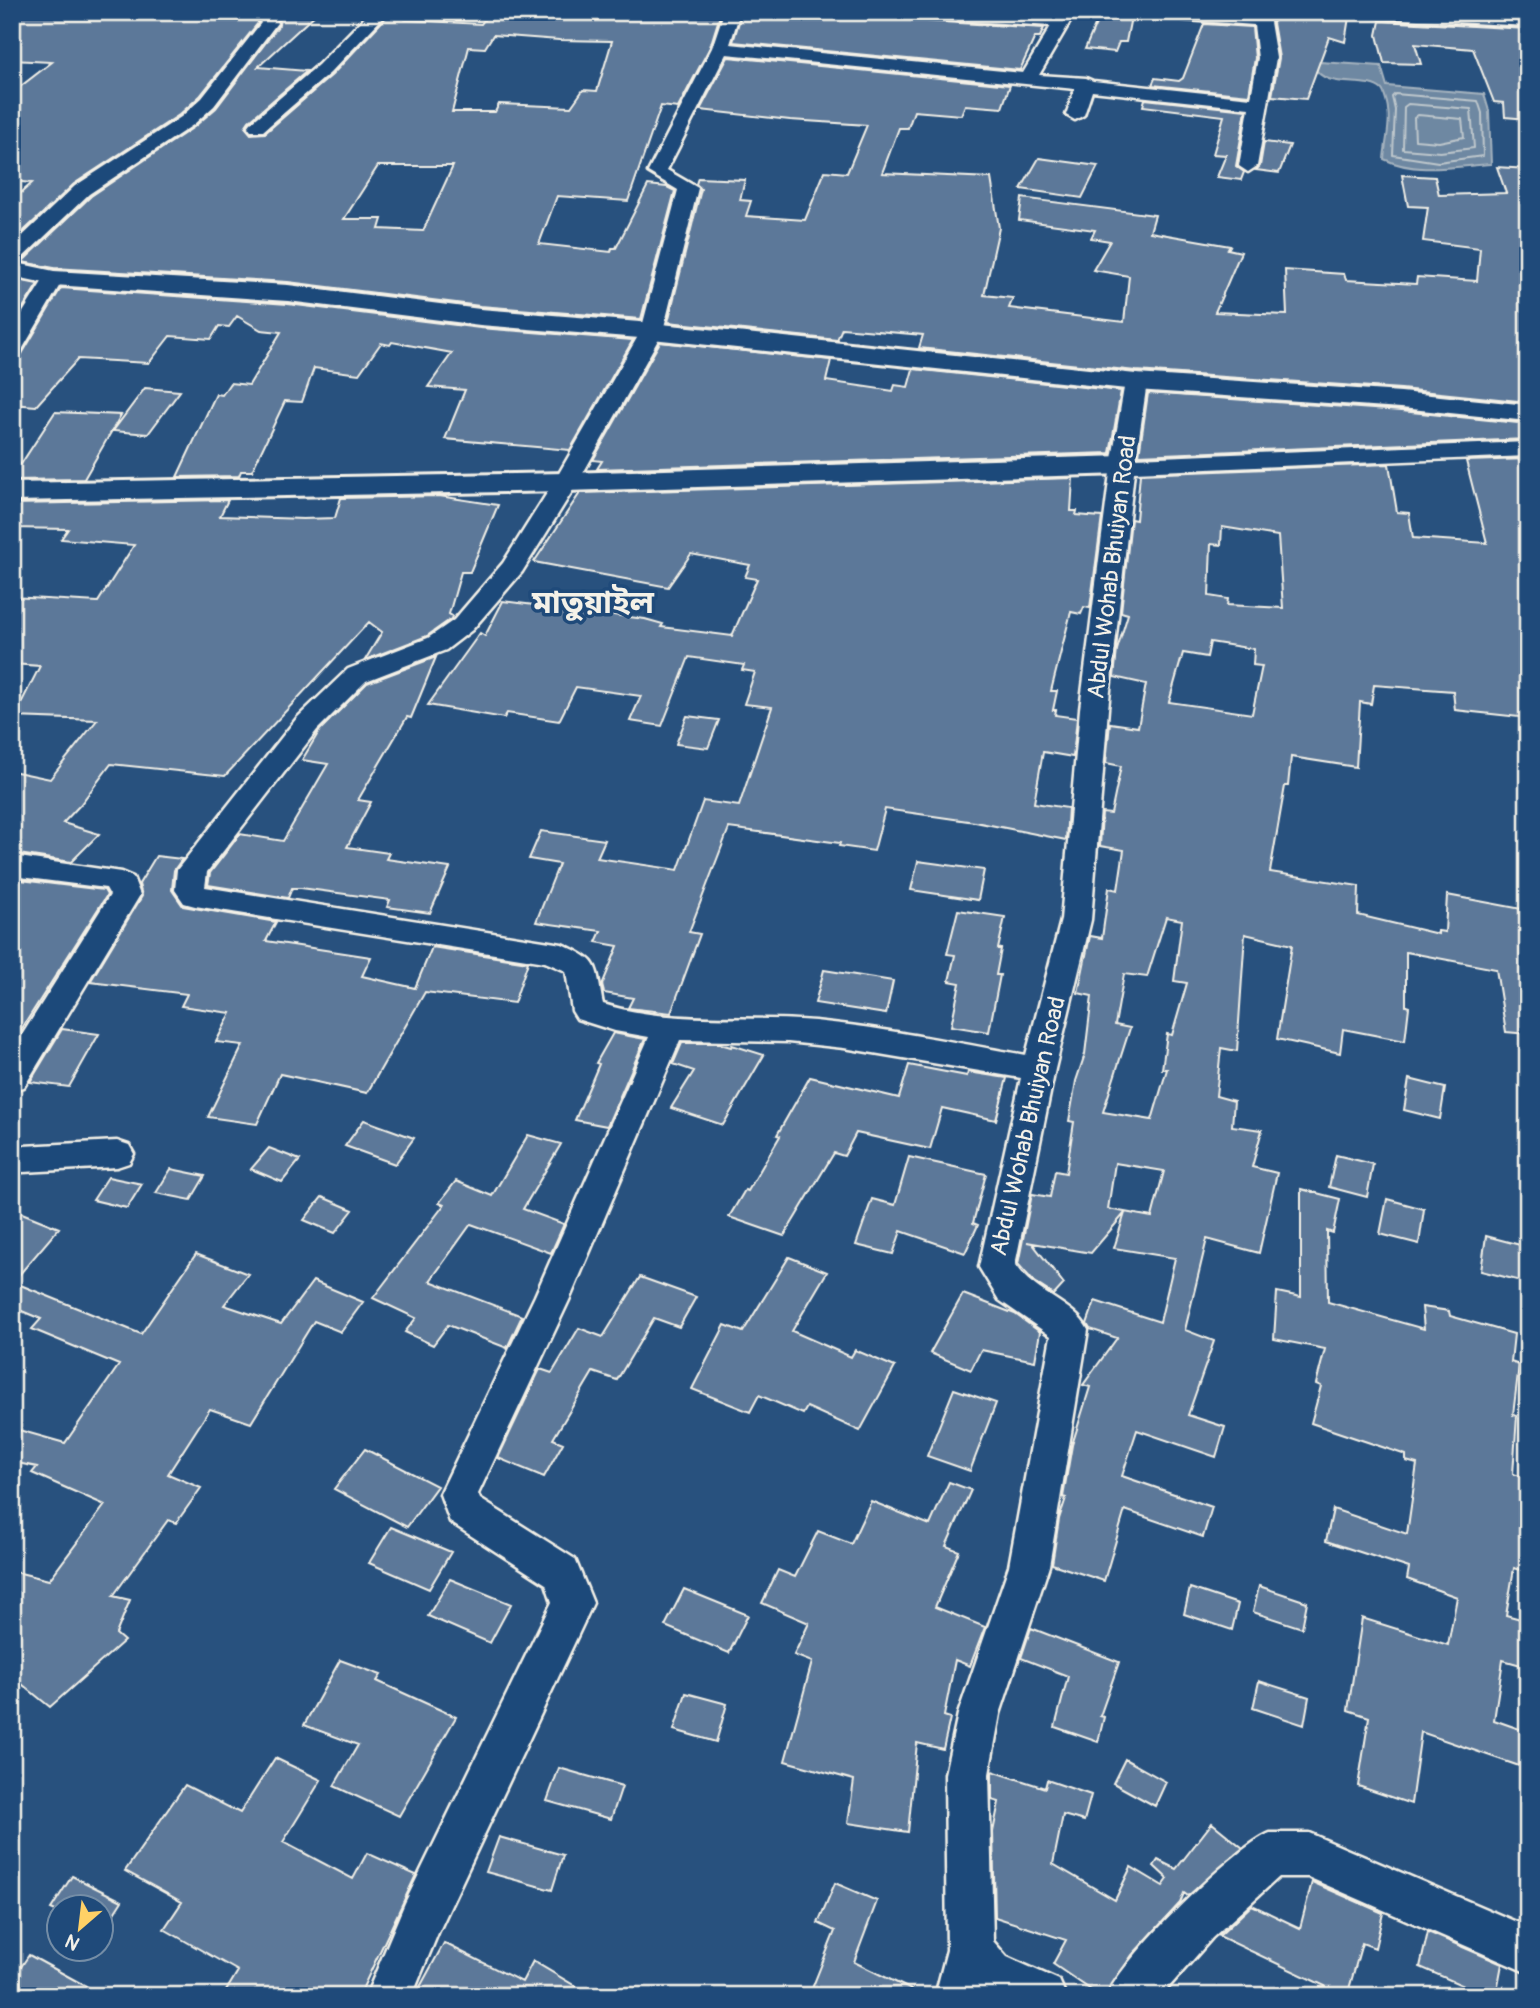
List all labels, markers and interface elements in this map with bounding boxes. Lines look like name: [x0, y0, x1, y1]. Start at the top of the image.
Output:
street label: Abdul Wohab Bhuiyan Road: [1081, 434, 1143, 700]
district label: মাতুয়াইল: [531, 583, 655, 623]
street label: Abdul Wohab Bhuiyan Road: [984, 993, 1072, 1259]
north arrow: [46, 1892, 116, 1962]
text: N: [61, 1928, 84, 1956]

